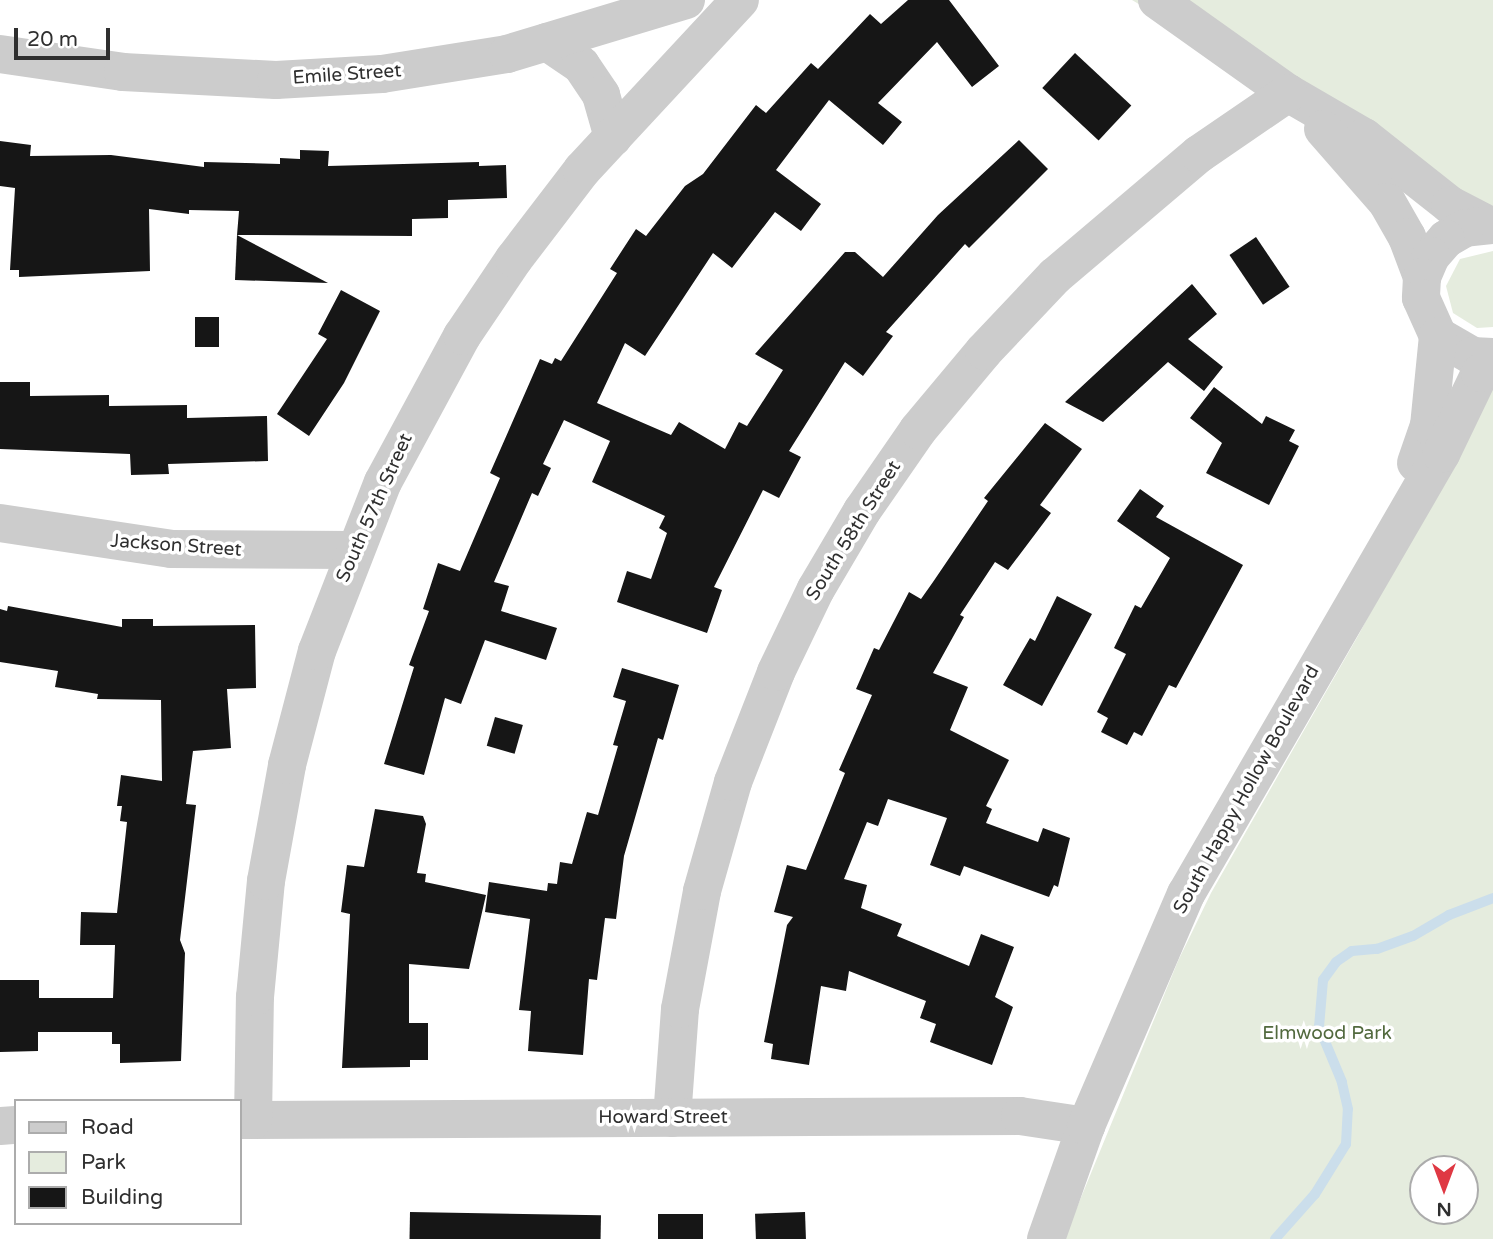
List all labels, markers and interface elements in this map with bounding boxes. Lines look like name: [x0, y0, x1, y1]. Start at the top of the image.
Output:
scale bar: [18, 14, 114, 58]
text: 20 m: [27, 27, 78, 52]
street label: Emile Street: [292, 60, 402, 90]
street label: South 57th Street: [332, 430, 418, 586]
street label: South 58th Street: [802, 457, 906, 605]
street label: Jackson Street: [110, 530, 242, 562]
street label: South Happy Hollow Boulevard: [1169, 662, 1325, 918]
park label: Elmwood Park: [1262, 1023, 1392, 1045]
legend: [14, 1099, 242, 1225]
street label: Howard Street: [598, 1107, 728, 1129]
text: Road: [81, 1115, 134, 1140]
text: Park: [81, 1150, 126, 1175]
north arrow: [1409, 1155, 1479, 1225]
text: Building: [81, 1185, 163, 1210]
text: N: [1436, 1198, 1452, 1220]

